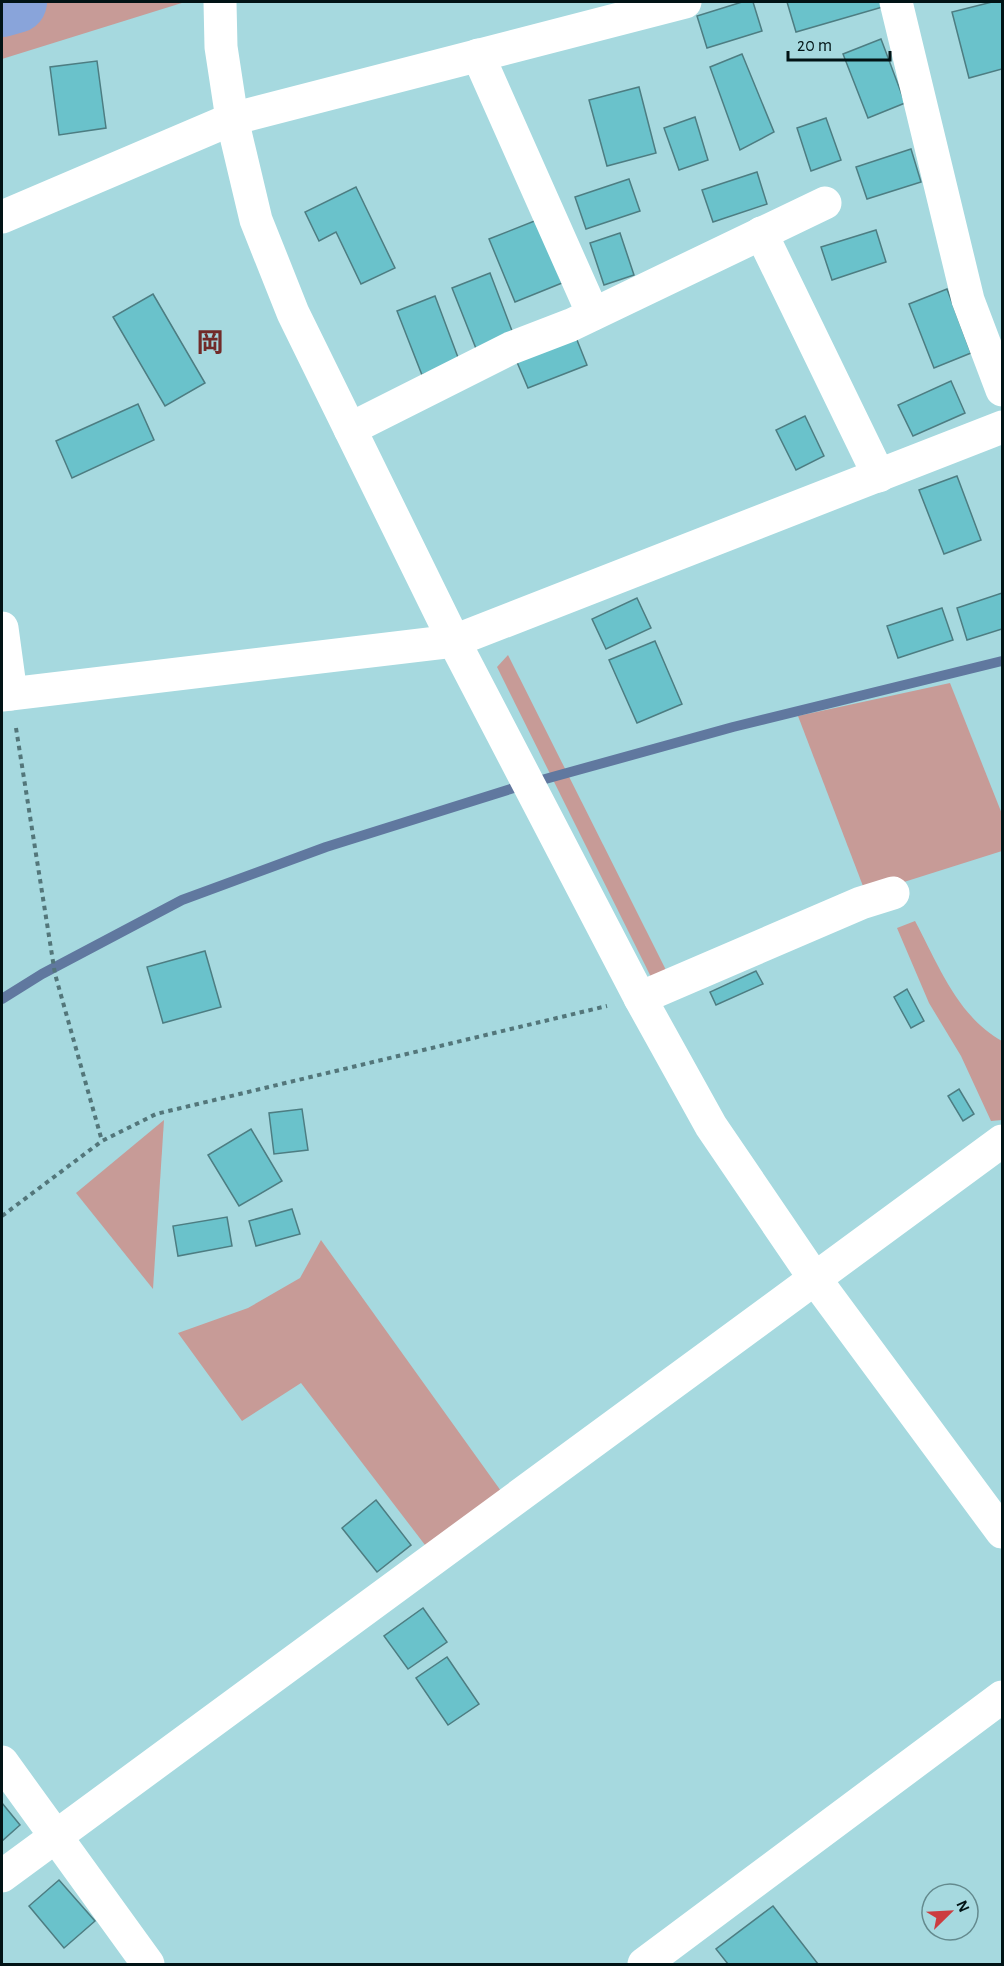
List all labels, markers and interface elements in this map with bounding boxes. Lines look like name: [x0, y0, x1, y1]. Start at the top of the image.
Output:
scale bar: [788, 24, 890, 62]
text: 20 m: [797, 37, 832, 55]
district label: 岡: [197, 330, 224, 357]
north arrow: [920, 1882, 980, 1942]
text: N: [953, 1898, 972, 1915]

